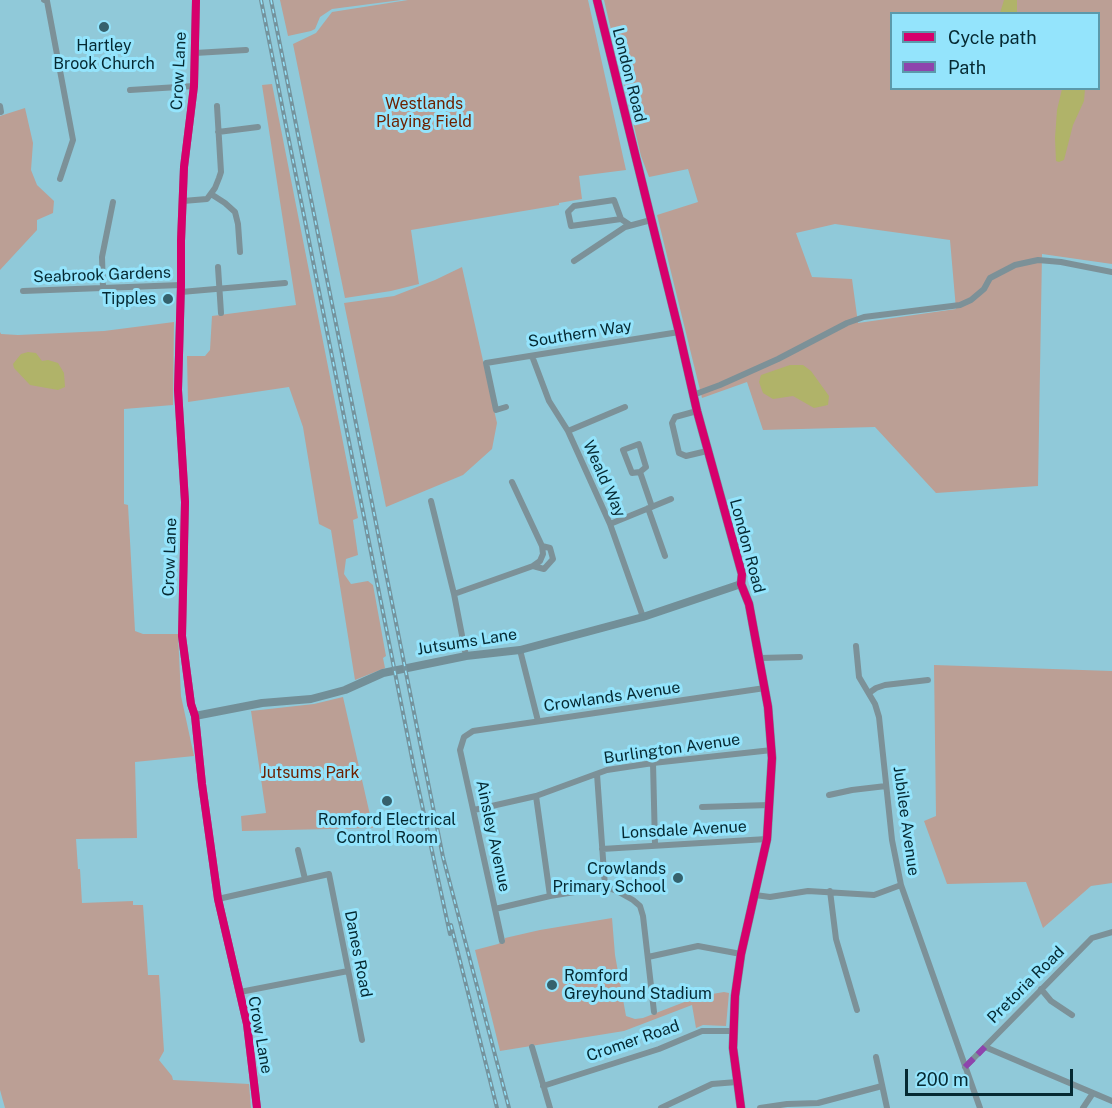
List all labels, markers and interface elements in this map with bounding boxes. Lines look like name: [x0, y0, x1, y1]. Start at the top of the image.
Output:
legend: [890, 12, 1100, 90]
marker: Hartley Brook Church: [97, 20, 111, 34]
street label: London Road: [608, 26, 650, 124]
text: Cycle path: [948, 27, 1037, 48]
street label: Crow Lane: [167, 31, 191, 111]
place label: Hartley Brook Church: [53, 36, 155, 74]
text: Path: [948, 57, 986, 78]
park label: Westlands Playing Field: [376, 94, 472, 132]
street label: Seabrook Gardens: [33, 263, 171, 287]
place label: Tipples: [102, 289, 156, 309]
marker: Tipples: [161, 292, 175, 306]
street label: Southern Way: [527, 316, 633, 352]
street label: Weald Way: [579, 438, 629, 520]
street label: London Road: [725, 497, 769, 595]
street label: Crow Lane: [159, 517, 181, 597]
street label: Jutsums Lane: [416, 625, 518, 659]
street label: Crowlands Avenue: [542, 678, 682, 716]
street label: Burlington Avenue: [603, 730, 741, 768]
park label: Jutsums Park: [260, 763, 360, 783]
street label: Jubilee Avenue: [889, 765, 923, 877]
street label: Ainsley Avenue: [472, 779, 514, 893]
marker: Romford Electrical Control Room: [380, 794, 394, 808]
place label: Romford Electrical Control Room: [318, 810, 456, 848]
street label: Lonsdale Avenue: [621, 817, 747, 843]
place label: Crowlands Primary School: [552, 859, 666, 897]
marker: Crowlands Primary School: [671, 871, 685, 885]
street label: Danes Road: [340, 909, 376, 999]
street label: Pretoria Road: [984, 943, 1068, 1027]
place label: Romford Greyhound Stadium: [564, 966, 712, 1004]
marker: Romford Greyhound Stadium: [545, 978, 559, 992]
street label: Crow Lane: [244, 995, 276, 1075]
street label: Cromer Road: [584, 1016, 682, 1066]
scale bar: [908, 1057, 1076, 1095]
text: 200 m: [916, 1069, 969, 1090]

